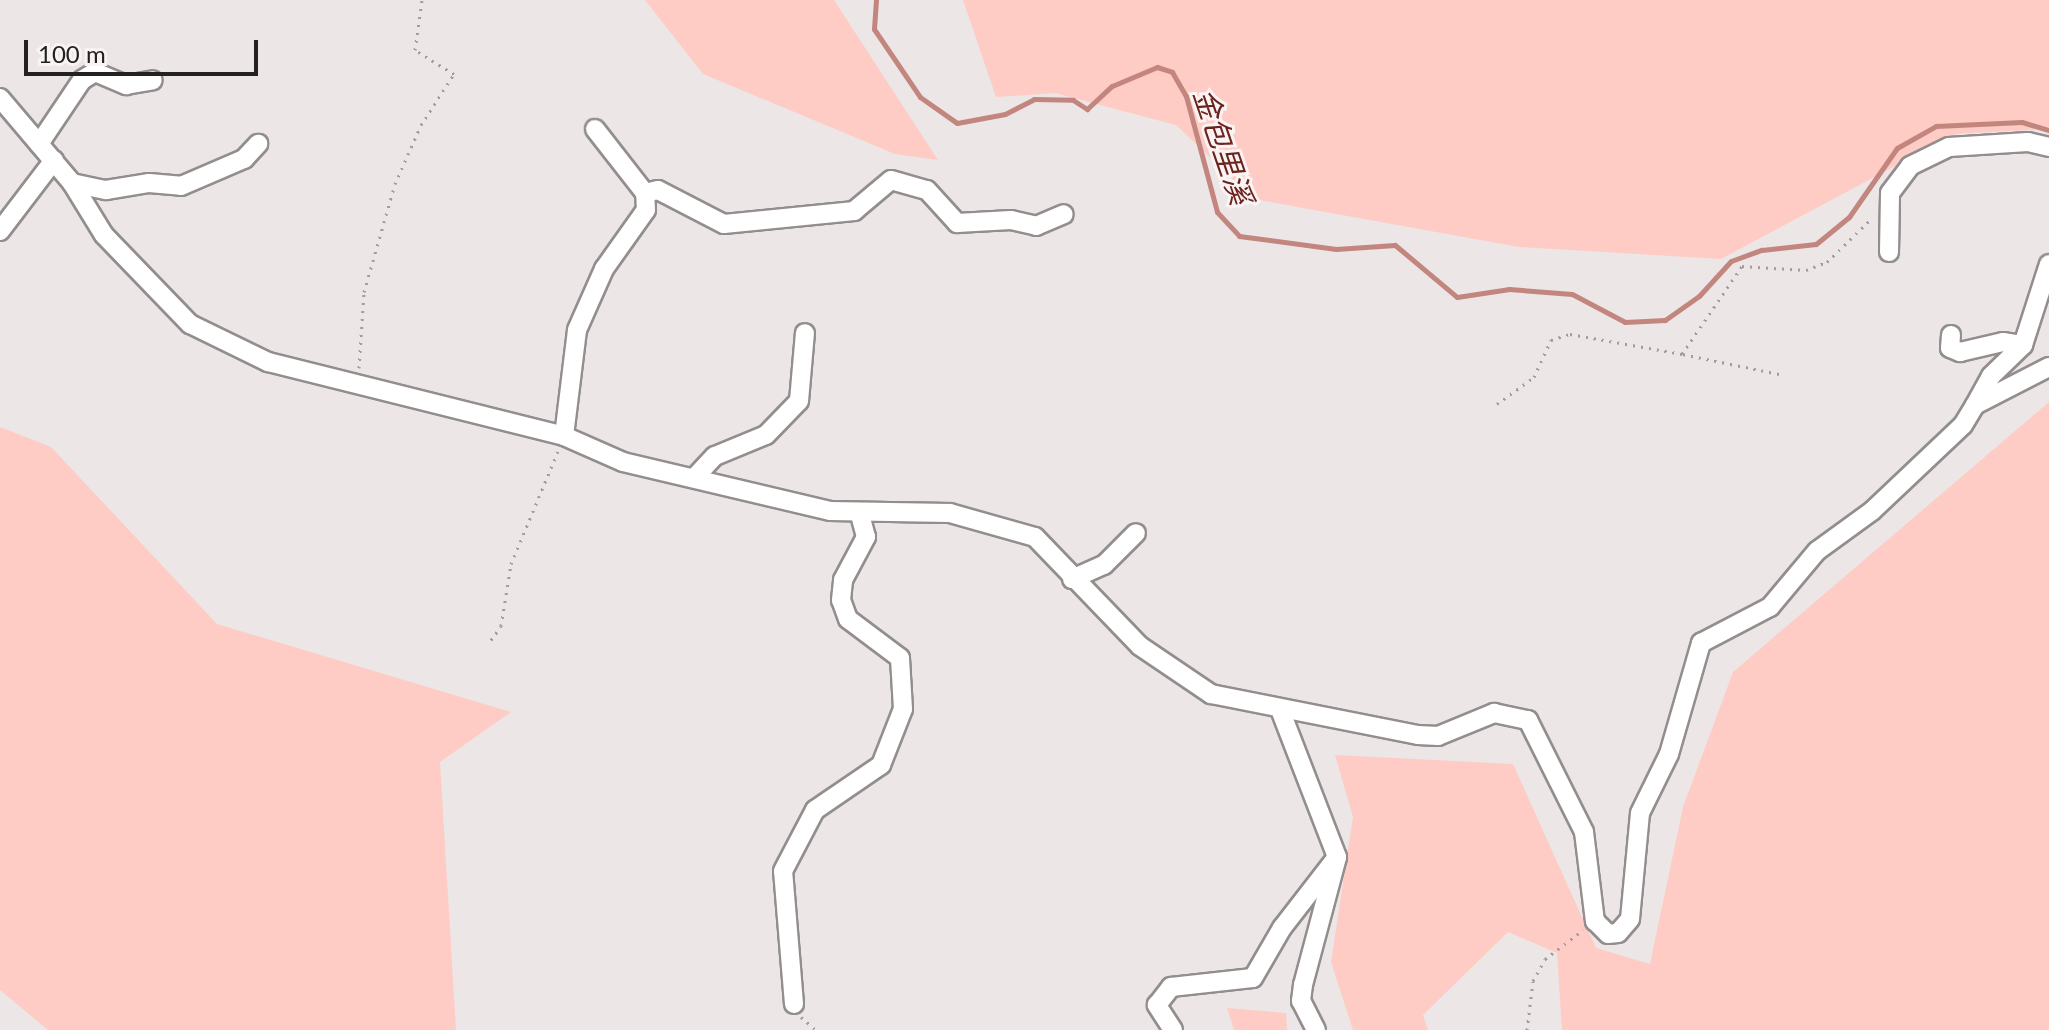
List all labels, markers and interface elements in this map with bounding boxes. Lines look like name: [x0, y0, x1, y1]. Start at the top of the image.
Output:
scale bar: [28, 24, 262, 74]
text: 100 m: [38, 39, 106, 68]
water label: 金包里溪: [1187, 83, 1261, 209]

